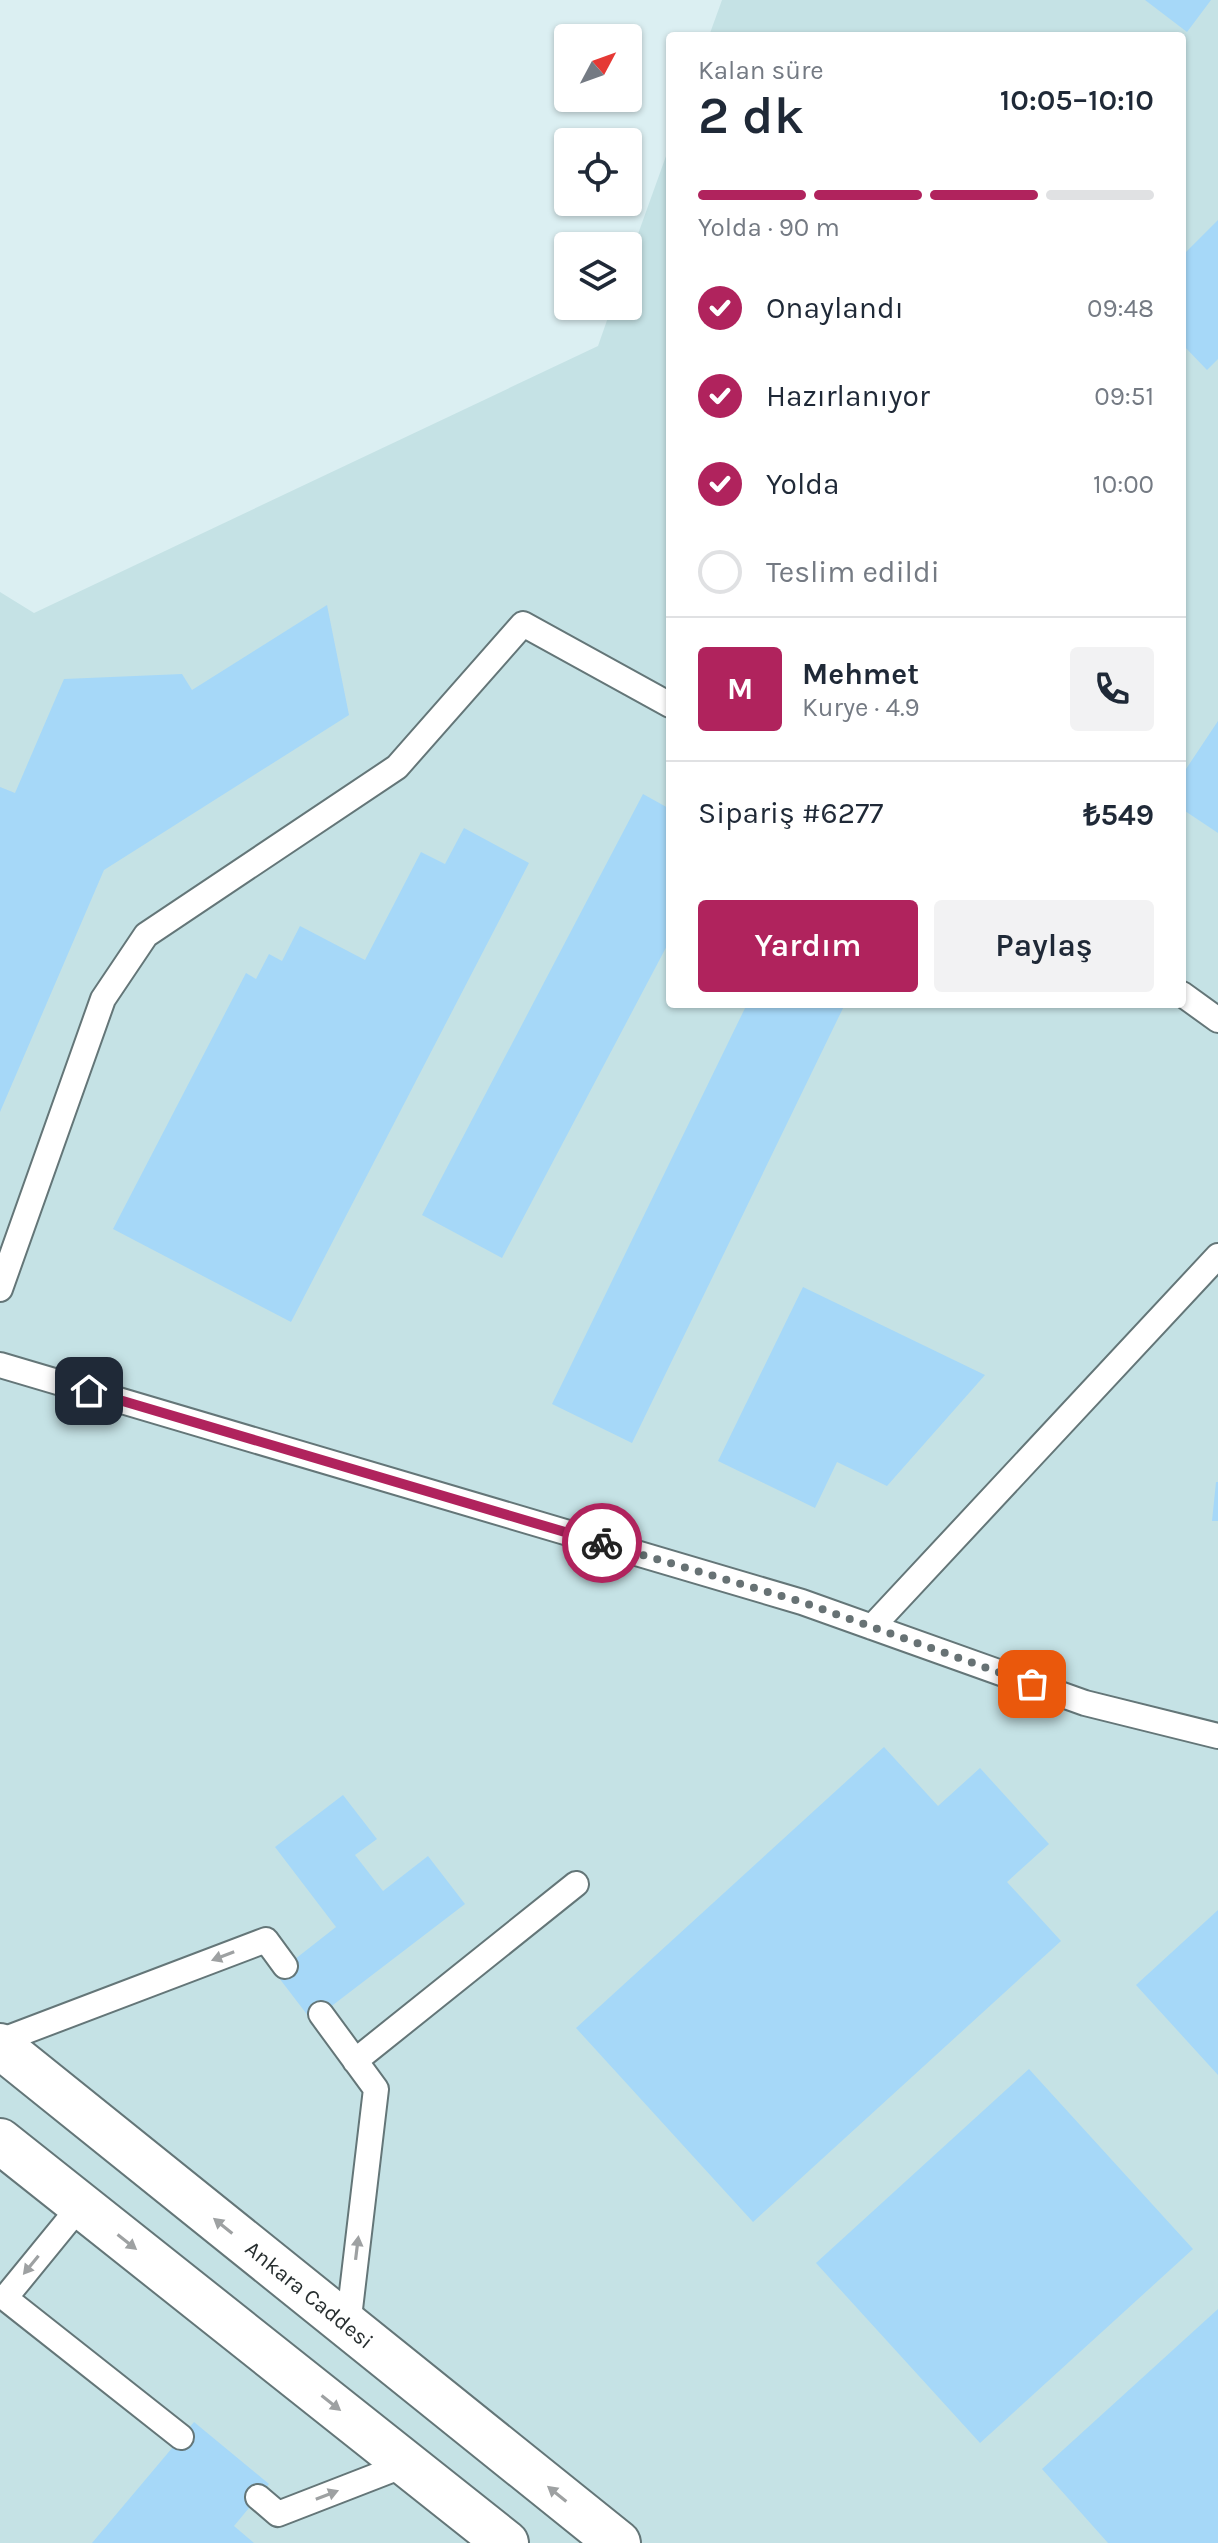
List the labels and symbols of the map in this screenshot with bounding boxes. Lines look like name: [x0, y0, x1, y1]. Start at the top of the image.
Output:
north arrow: [554, 24, 642, 112]
pin: [55, 1357, 123, 1425]
courier: [562, 1503, 642, 1583]
pin: [998, 1650, 1066, 1718]
one-way arrow: [211, 1950, 235, 1963]
one-way arrow: [213, 2218, 233, 2235]
one-way arrow: [117, 2233, 137, 2249]
street label: Ankara Caddesi: [240, 2236, 378, 2354]
one-way arrow: [351, 2236, 364, 2261]
one-way arrow: [23, 2255, 40, 2276]
one-way arrow: [321, 2395, 341, 2411]
one-way arrow: [547, 2486, 567, 2503]
one-way arrow: [315, 2488, 339, 2501]

